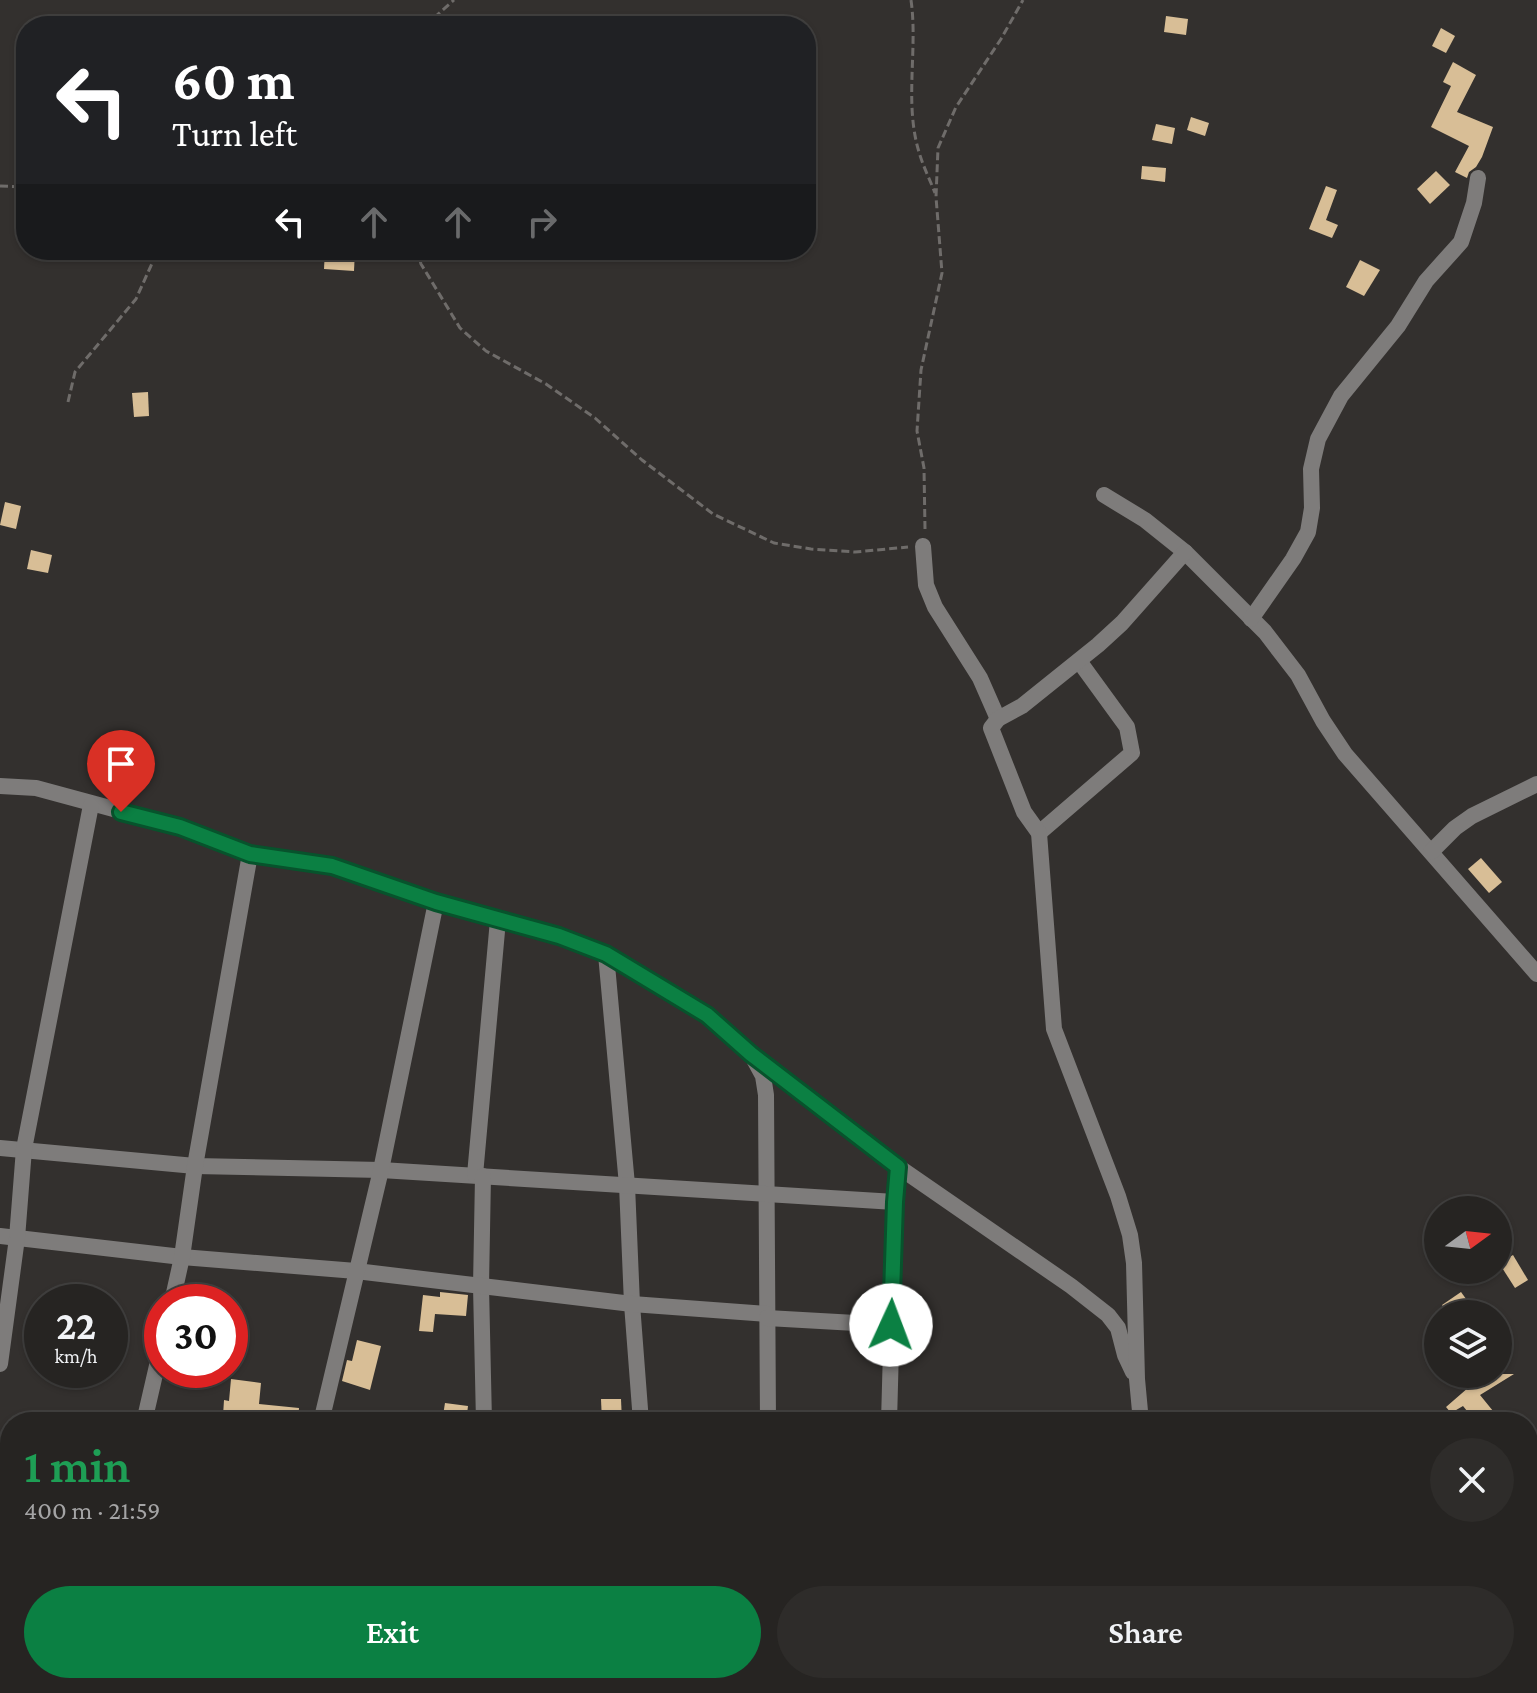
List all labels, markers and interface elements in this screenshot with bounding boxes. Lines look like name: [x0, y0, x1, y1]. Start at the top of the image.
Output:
icon: left: [40, 48, 144, 152]
text: 60 m: [172, 49, 295, 111]
text: Turn left: [172, 114, 297, 154]
icon: left: [268, 200, 312, 244]
icon: ahead: [352, 200, 396, 244]
icon: ahead: [436, 200, 480, 244]
icon: right: [520, 200, 564, 244]
pin: [87, 730, 155, 812]
icon: arrive: [99, 742, 143, 786]
north arrow: [1424, 1196, 1512, 1284]
map controls: [1424, 1196, 1512, 1388]
position arrow: [849, 1283, 933, 1367]
speed limit sign: 30: [144, 1284, 248, 1388]
button: layers: [1424, 1300, 1512, 1388]
text: 22: [56, 1303, 96, 1348]
text: km/h: [54, 1345, 98, 1367]
button: close: [1430, 1438, 1514, 1522]
text: 1 min: [24, 1439, 131, 1492]
text: 400 m · 21:59: [24, 1496, 161, 1525]
button: Exit: [24, 1586, 761, 1678]
button: Share: [777, 1586, 1514, 1678]

